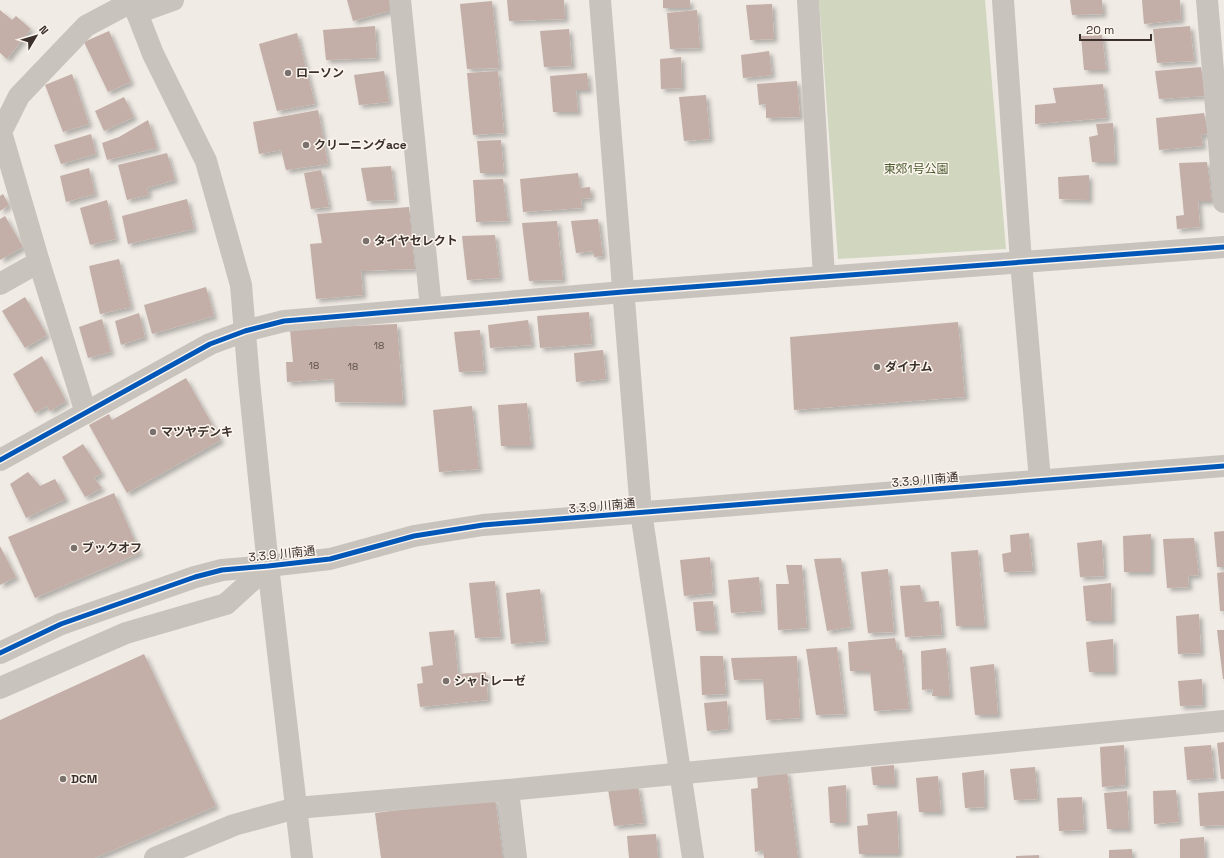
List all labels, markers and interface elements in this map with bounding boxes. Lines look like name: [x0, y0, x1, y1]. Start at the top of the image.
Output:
north arrow: [16, 16, 56, 56]
scale bar: [1080, 16, 1151, 42]
text: 20 m: [1086, 22, 1114, 38]
text: N: [36, 23, 52, 37]
place label: ローソン: [296, 65, 344, 81]
marker: ローソン: [283, 68, 293, 78]
place label: クリーニングace: [314, 137, 407, 153]
marker: クリーニングace: [301, 140, 311, 150]
park label: 東郊1号公園: [883, 161, 949, 177]
place label: タイヤセレクト: [374, 233, 458, 249]
marker: タイヤセレクト: [361, 236, 371, 246]
house number: 18: [374, 339, 384, 352]
house number: 18: [309, 359, 319, 372]
place label: ダイナム: [885, 359, 932, 375]
house number: 18: [348, 360, 358, 373]
marker: ダイナム: [872, 362, 882, 372]
place label: マツヤデンキ: [161, 424, 233, 440]
marker: マツヤデンキ: [148, 427, 158, 437]
street label: 3.3.9 川南通: [891, 469, 959, 491]
street label: 3.3.9 川南通: [568, 495, 636, 517]
place label: ブックオフ: [82, 540, 142, 556]
marker: ブックオフ: [69, 543, 79, 553]
street label: 3.3.9 川南通: [248, 543, 316, 565]
place label: シャトレーゼ: [454, 673, 526, 689]
marker: シャトレーゼ: [441, 676, 451, 686]
place label: DCM: [71, 771, 97, 787]
marker: DCM: [58, 774, 68, 784]

